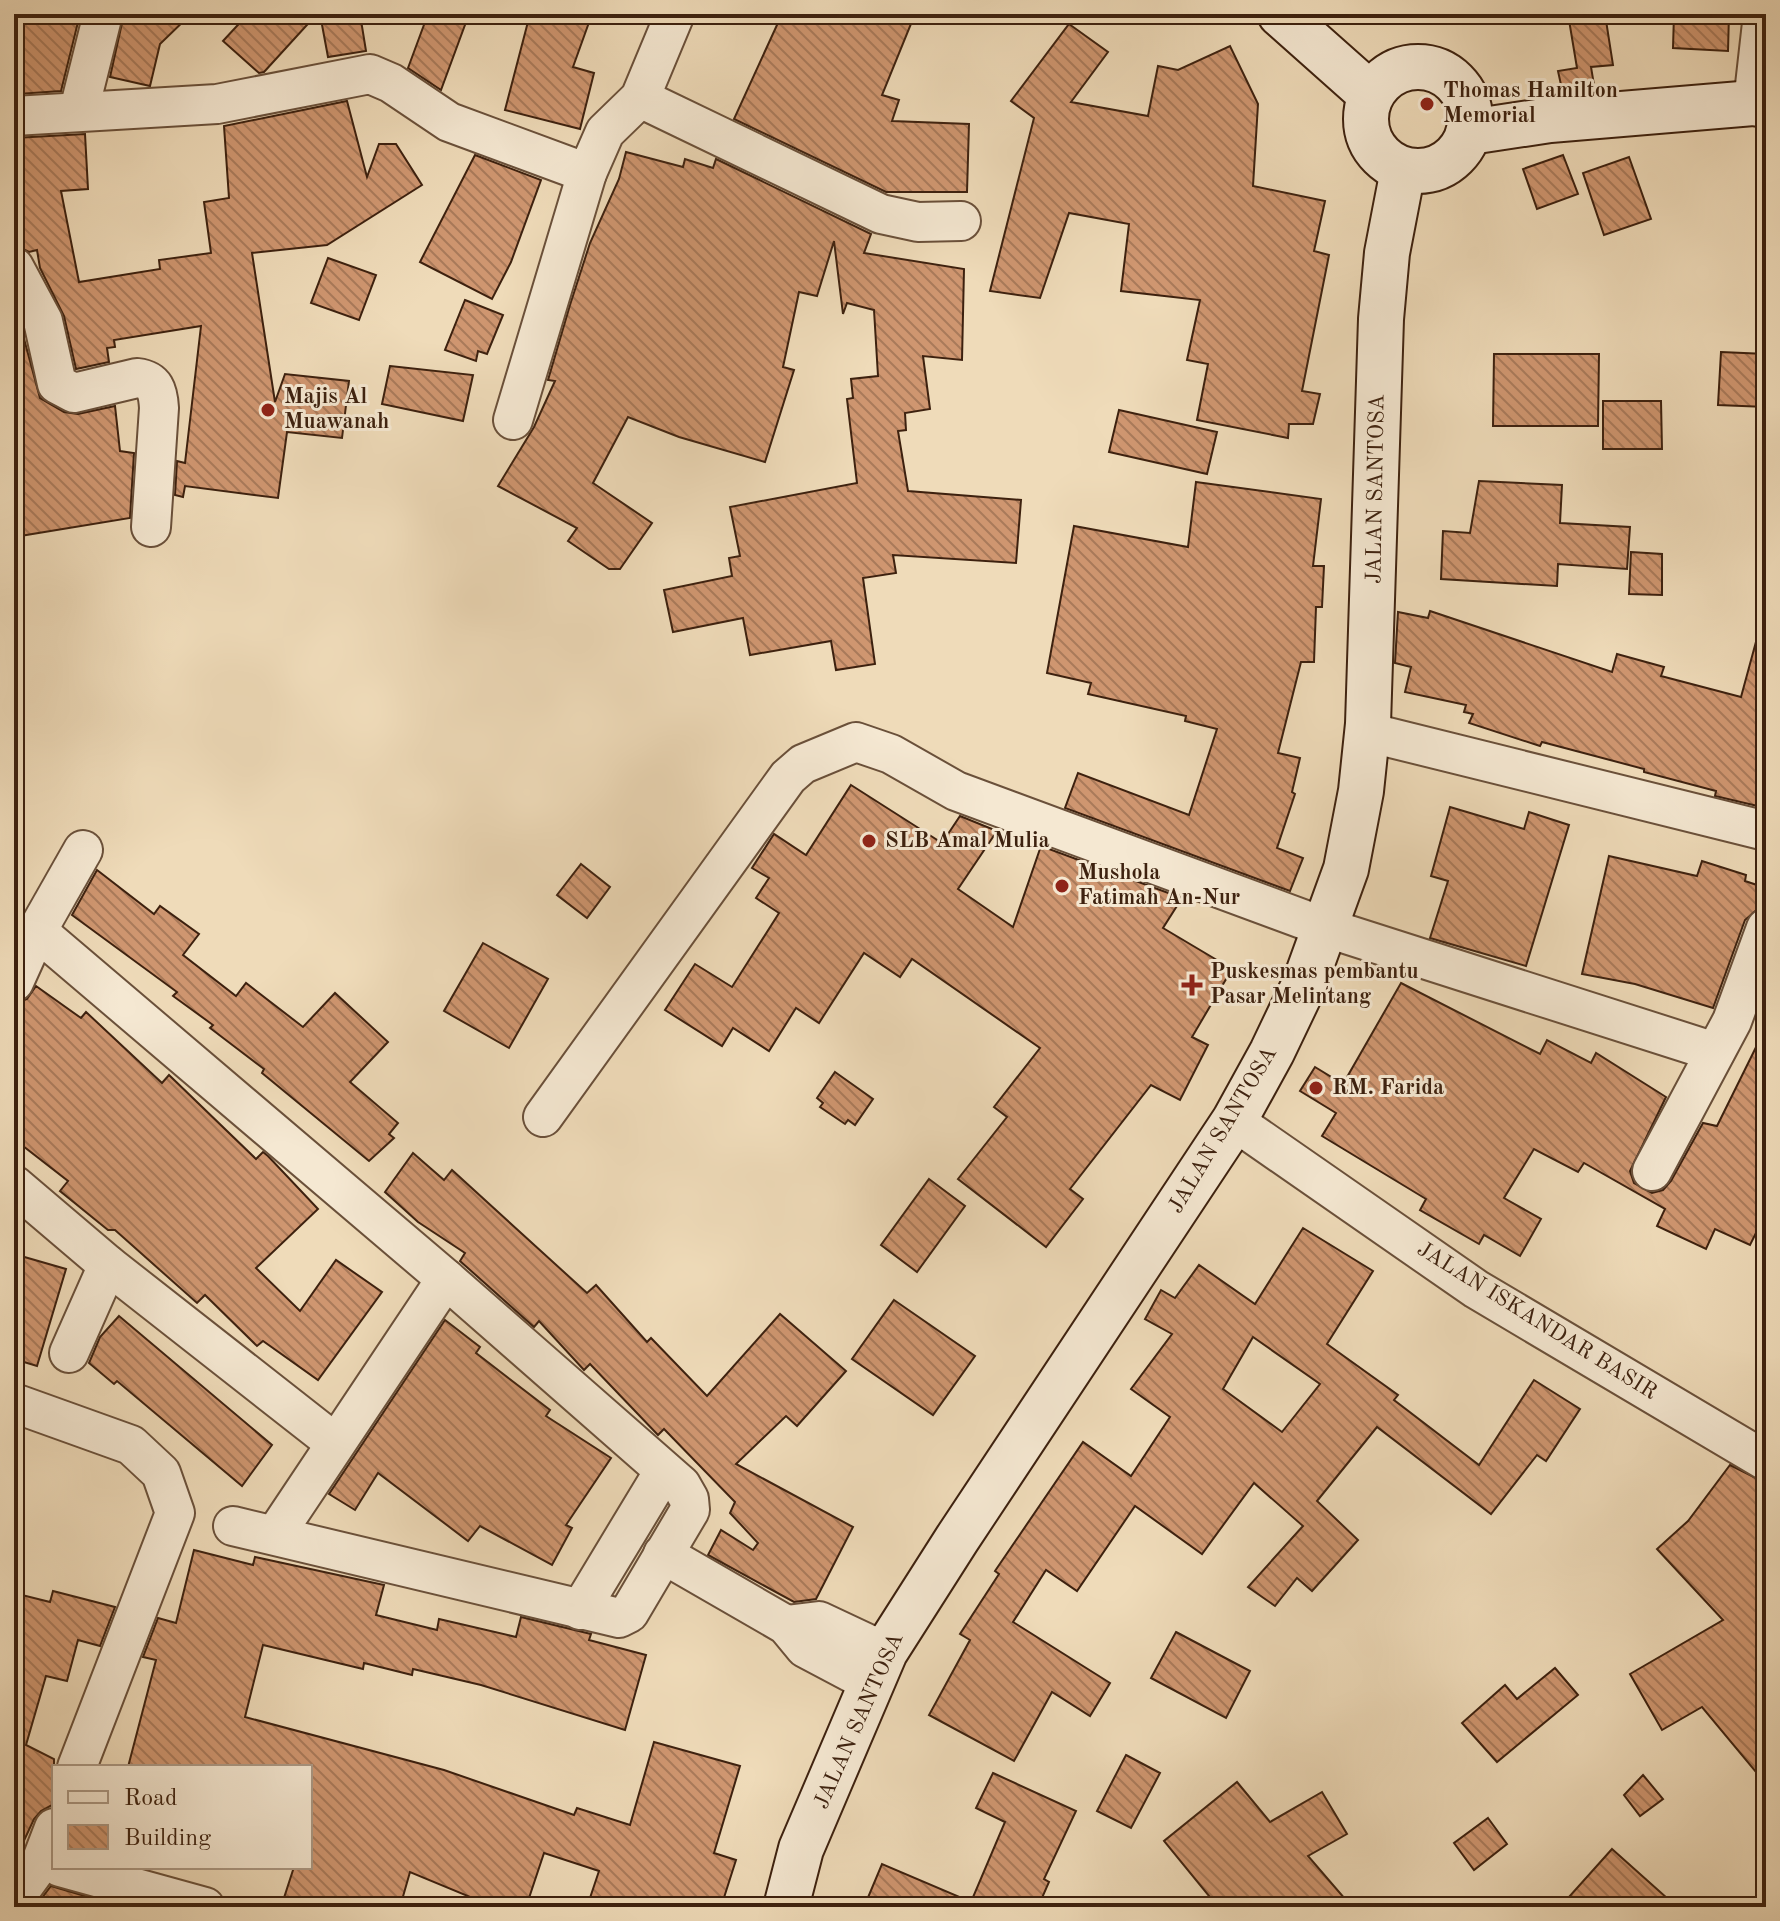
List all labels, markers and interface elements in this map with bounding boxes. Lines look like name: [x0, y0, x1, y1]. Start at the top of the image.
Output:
place label: Thomas Hamilton Memorial: [1443, 80, 1618, 127]
marker: Thomas Hamilton Memorial: [1418, 95, 1436, 113]
place label: Majis Al Muawanah: [284, 386, 389, 433]
street label: JALAN SANTOSA: [1363, 394, 1389, 584]
marker: Majis Al Muawanah: [259, 401, 277, 419]
place label: SLB Amal Mulia: [885, 830, 1050, 852]
marker: SLB Amal Mulia: [860, 832, 878, 850]
place label: Mushola Fatimah An-Nur: [1078, 862, 1240, 909]
marker: Mushola Fatimah An-Nur: [1053, 877, 1071, 895]
place label: Puskesmas pembantu Pasar Melintang: [1210, 961, 1419, 1008]
marker: Puskesmas pembantu Pasar Melintang: [1181, 974, 1203, 996]
street label: JALAN SANTOSA: [1165, 1043, 1281, 1217]
place label: RM. Farida: [1332, 1077, 1444, 1099]
marker: RM. Farida: [1307, 1079, 1325, 1097]
street label: JALAN ISKANDAR BASIR: [1413, 1238, 1661, 1404]
street label: JALAN SANTOSA: [810, 1630, 908, 1812]
legend: [52, 1765, 312, 1869]
text: Road: [124, 1787, 177, 1811]
text: Building: [124, 1827, 211, 1851]

